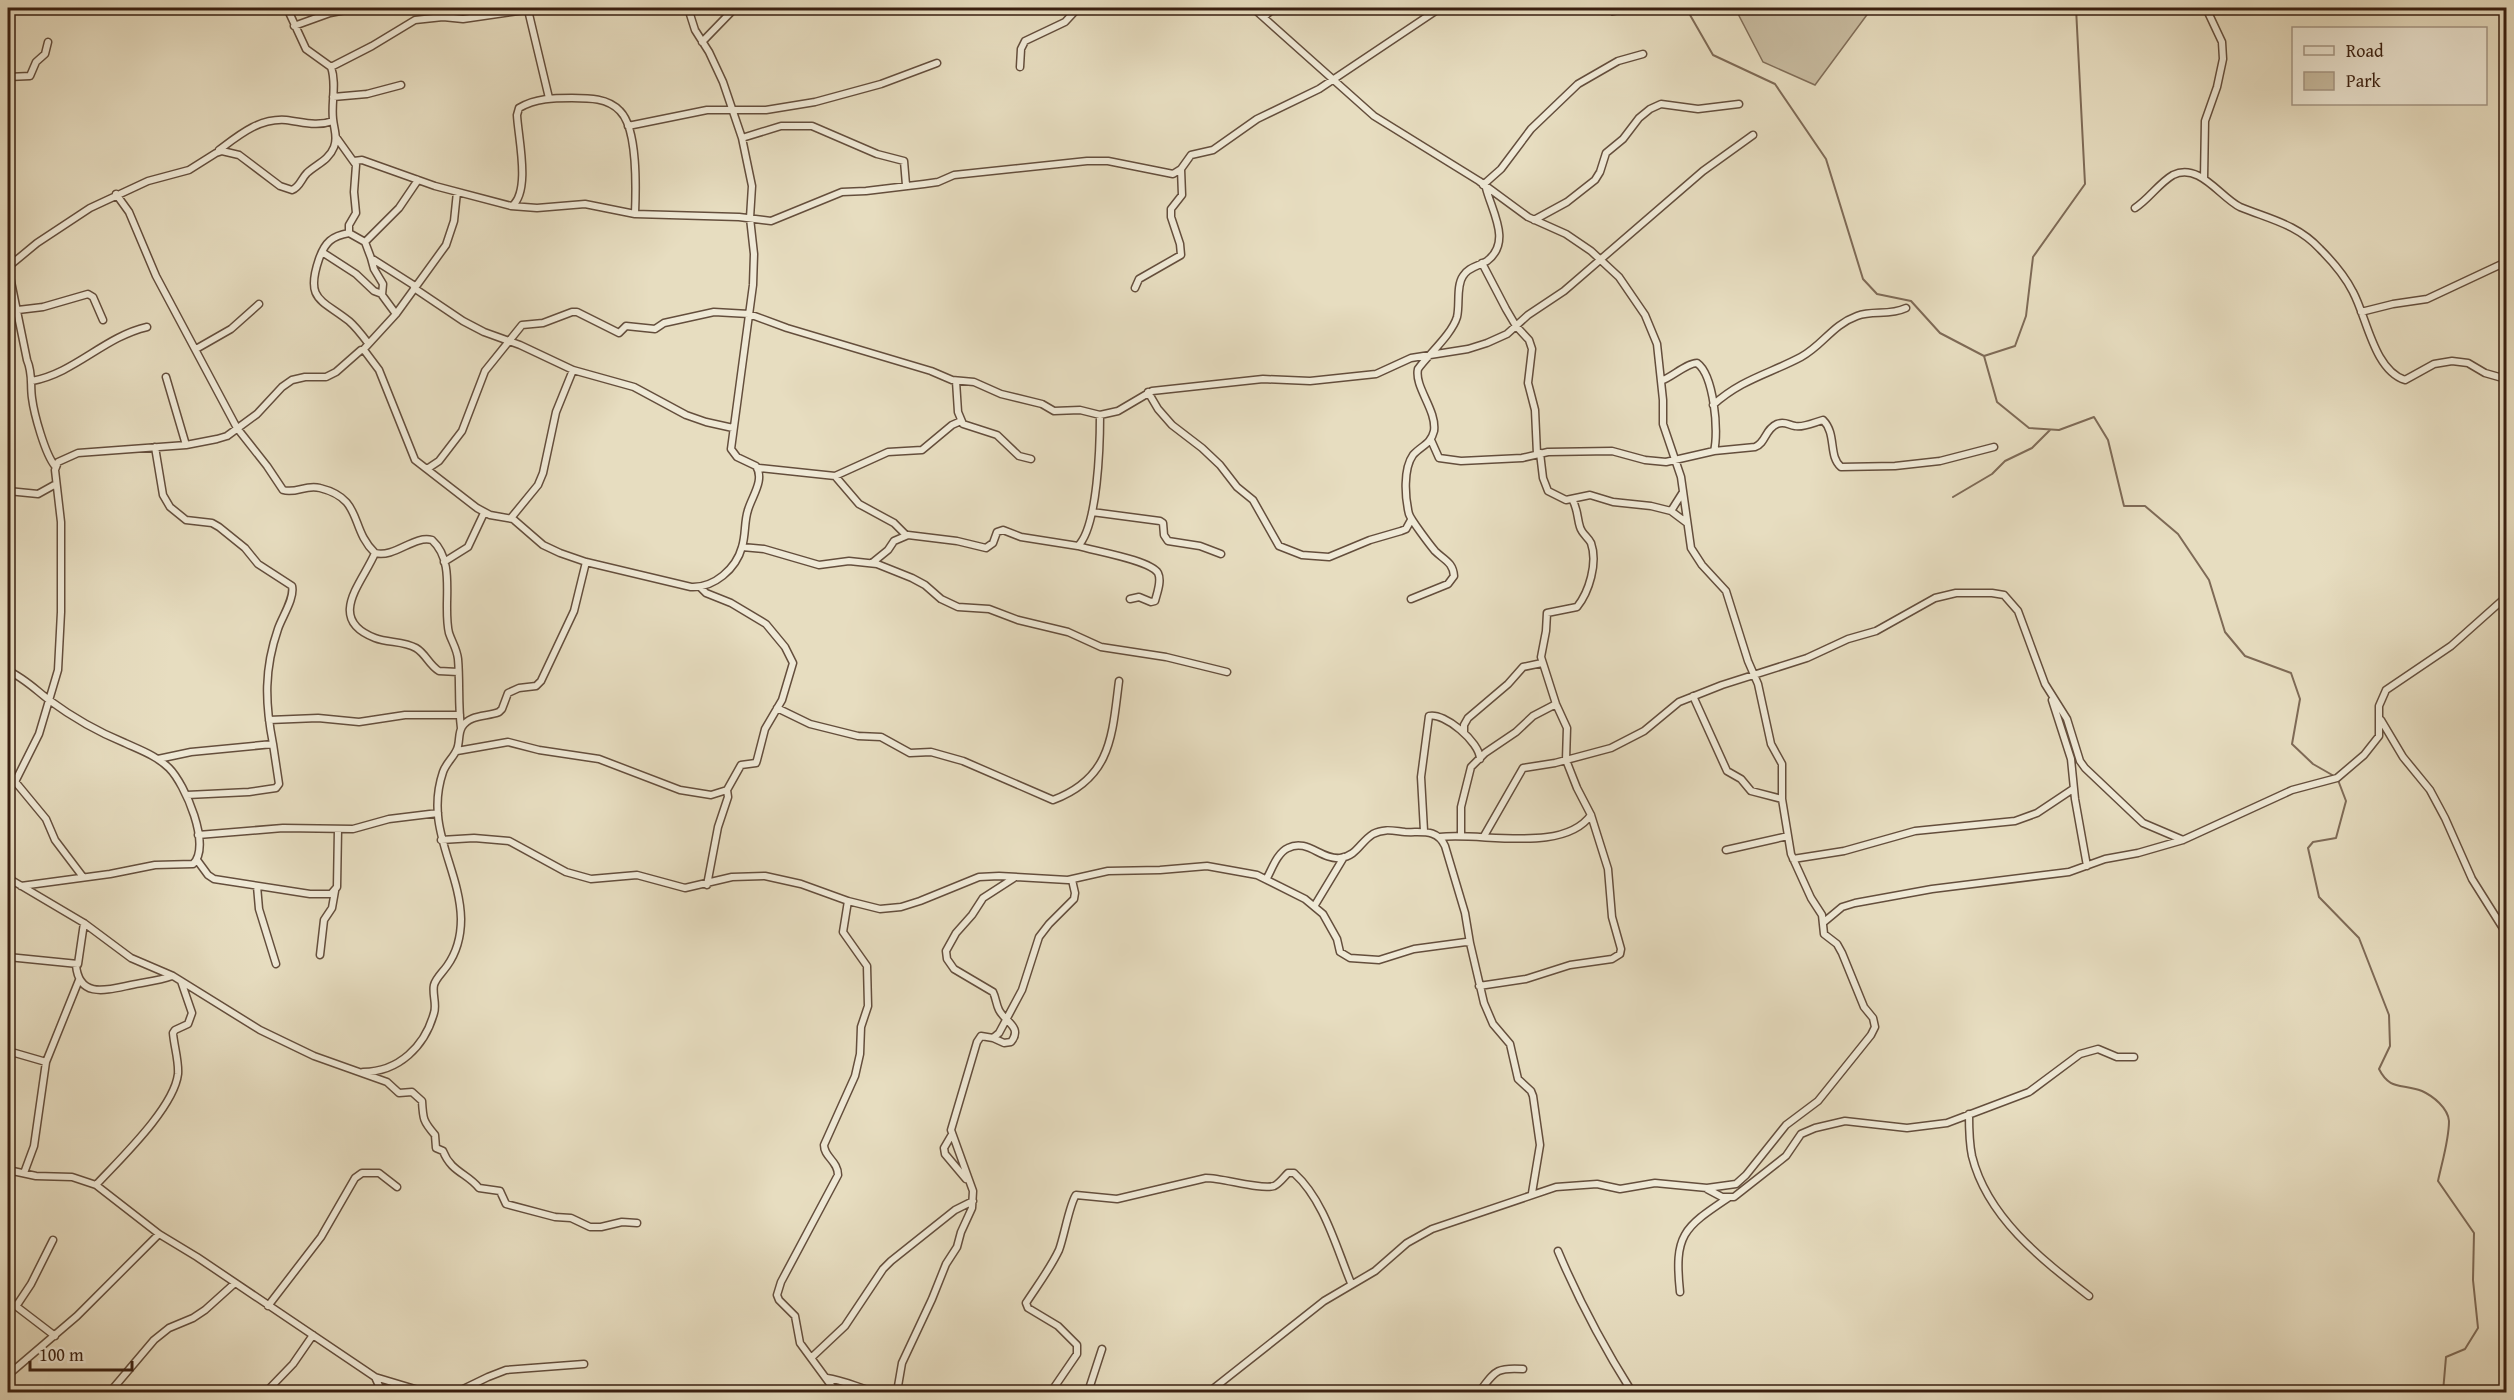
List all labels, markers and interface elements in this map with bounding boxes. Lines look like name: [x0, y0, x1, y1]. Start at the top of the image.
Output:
legend: [2292, 27, 2487, 105]
text: Road: [2346, 37, 2384, 64]
text: Park: [2346, 67, 2382, 94]
scale bar: [30, 1334, 132, 1372]
text: 100 m: [39, 1341, 84, 1368]

